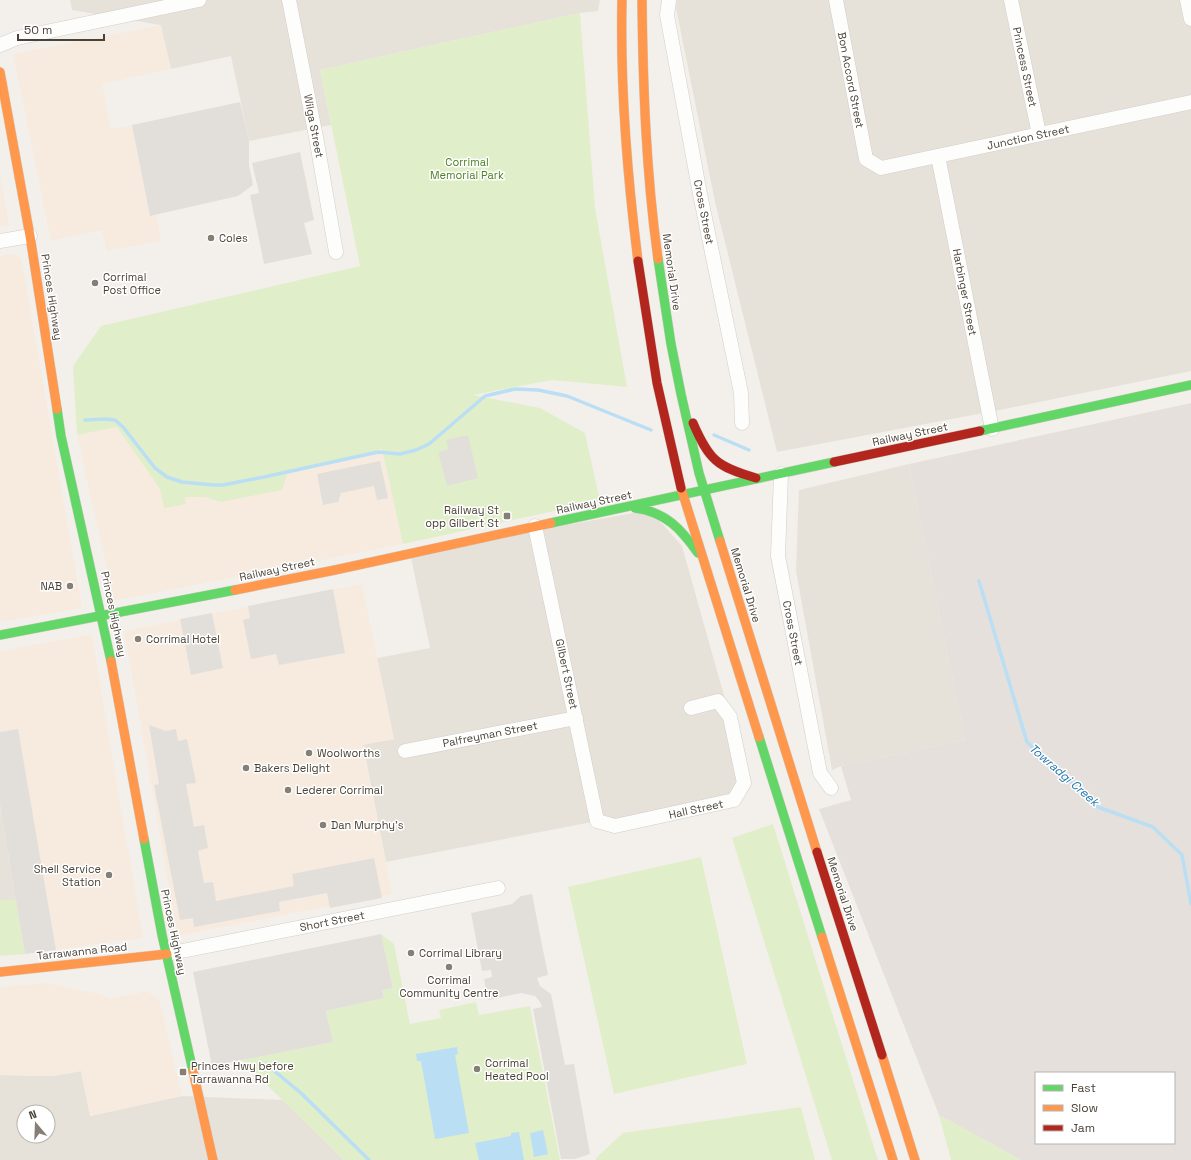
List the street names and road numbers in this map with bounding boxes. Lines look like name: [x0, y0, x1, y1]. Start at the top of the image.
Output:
street label: Princess Street: [1010, 26, 1040, 108]
street label: Bon Accord Street: [835, 31, 867, 129]
street label: Wilga Street: [301, 93, 327, 159]
street label: Junction Street: [986, 121, 1070, 153]
street label: Cross Street: [691, 178, 717, 246]
street label: Memorial Drive: [660, 233, 684, 311]
street label: Harbinger Street: [950, 247, 980, 337]
street label: Princes Highway: [38, 253, 66, 341]
street label: Railway Street: [871, 419, 949, 449]
street label: Railway Street: [555, 487, 633, 517]
street label: Memorial Drive: [728, 546, 764, 624]
street label: Railway Street: [238, 554, 316, 584]
street label: Princes Highway: [98, 570, 130, 658]
street label: Cross Street: [780, 599, 806, 667]
street label: Gilbert Street: [553, 637, 581, 711]
street label: Palfreyman Street: [441, 718, 539, 750]
street label: Hall Street: [667, 796, 725, 822]
street label: Memorial Drive: [824, 855, 862, 933]
street label: Princes Highway: [158, 888, 190, 976]
street label: Short Street: [298, 908, 366, 934]
street label: Tarrawanna Road: [36, 939, 128, 963]

